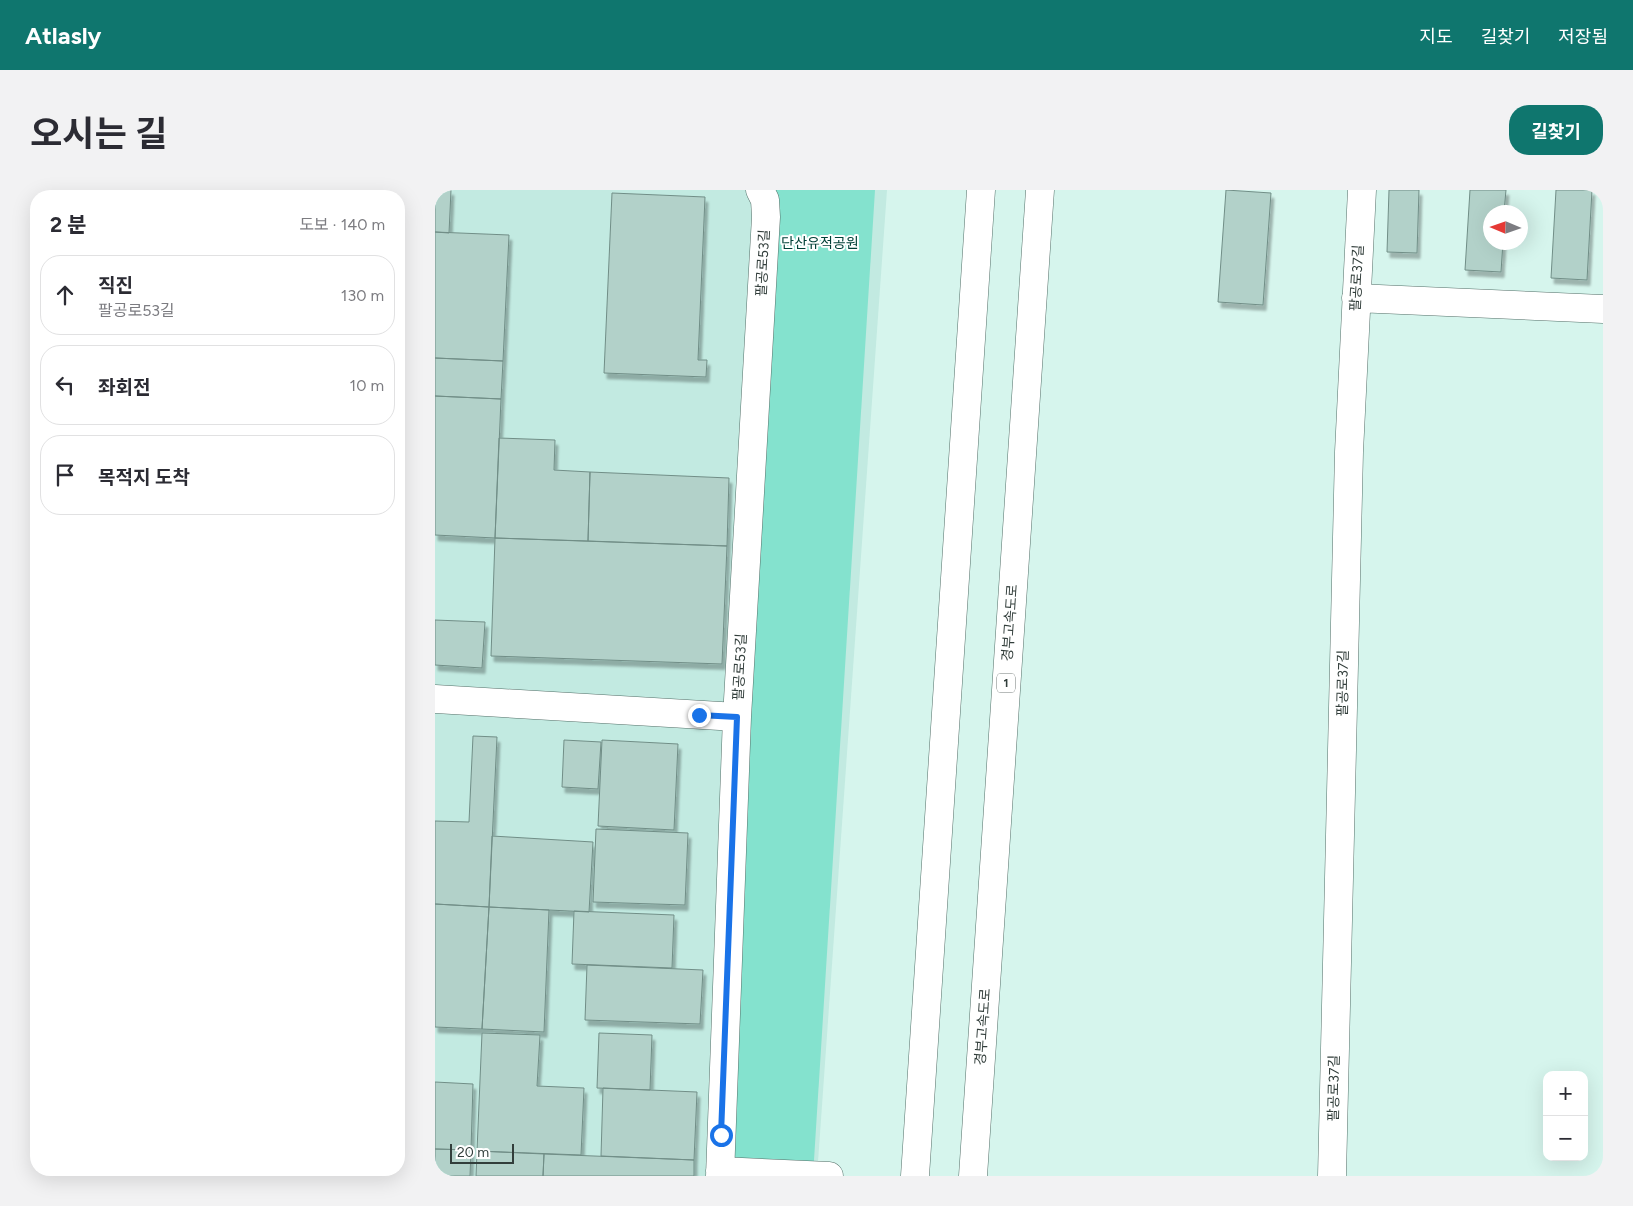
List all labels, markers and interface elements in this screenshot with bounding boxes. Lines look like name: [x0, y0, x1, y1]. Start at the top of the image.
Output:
text: Atlasly: [25, 21, 101, 50]
text: 지도: [1420, 26, 1453, 48]
text: 길찾기: [1481, 26, 1530, 48]
text: 저장됨: [1558, 26, 1608, 48]
button: 길찾기: [1509, 105, 1603, 155]
text: 오시는 길: [30, 113, 167, 155]
north arrow: [1483, 205, 1528, 250]
text: 2 분: [50, 212, 86, 237]
text: 도보 · 140 m: [299, 215, 385, 234]
street label: 팔공로53길: [753, 229, 773, 297]
park label: 단산유적공원: [781, 235, 859, 252]
street label: 팔공로37길: [1347, 244, 1367, 312]
text: 직진: [98, 274, 133, 297]
icon: ahead: [51, 281, 79, 309]
text: 130 m: [341, 286, 384, 305]
text: 팔공로53길: [98, 301, 175, 320]
icon: left: [51, 371, 79, 399]
text: 좌회전: [98, 376, 150, 399]
text: 10 m: [350, 376, 384, 395]
icon: arrive: [51, 461, 79, 489]
text: 목적지 도착: [98, 466, 190, 489]
street label: 경부고속도로: [999, 584, 1021, 662]
street label: 팔공로53길: [730, 633, 750, 701]
street label: 팔공로37길: [1334, 650, 1352, 716]
road number: 1: [997, 673, 1015, 692]
route end: [688, 704, 711, 727]
street label: 경부고속도로: [972, 988, 994, 1066]
street label: 팔공로37길: [1325, 1055, 1343, 1121]
map controls: [1543, 1071, 1588, 1161]
button: +: [1543, 1071, 1588, 1116]
button: −: [1543, 1116, 1588, 1161]
route start: [710, 1124, 733, 1147]
scale bar: [450, 1141, 514, 1164]
text: 20 m: [457, 1144, 489, 1161]

